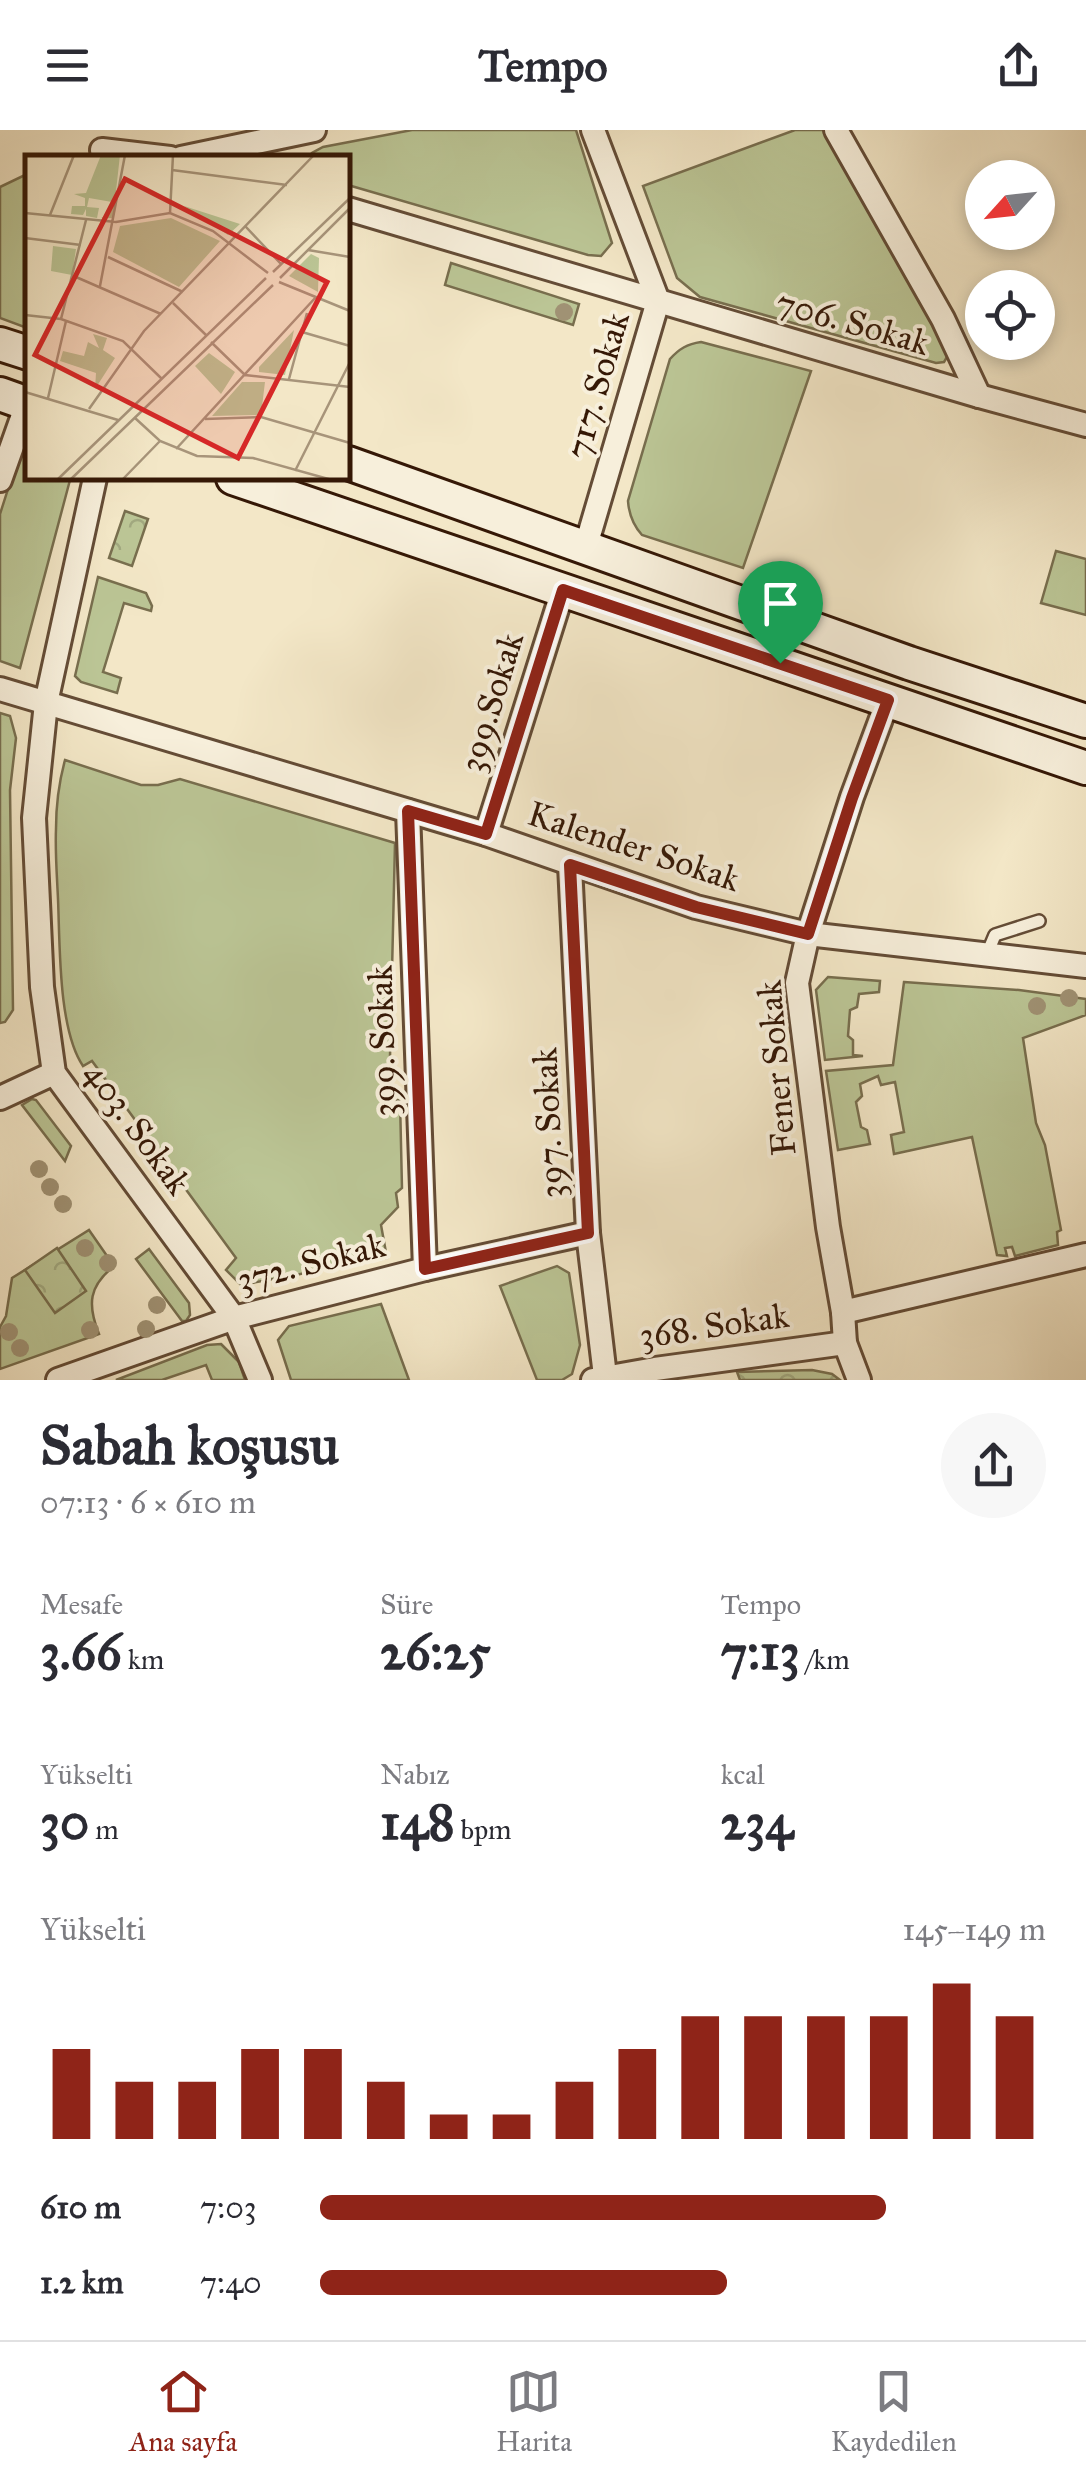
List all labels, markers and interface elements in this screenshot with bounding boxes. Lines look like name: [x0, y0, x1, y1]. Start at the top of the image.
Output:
icon: menu: [40, 38, 95, 93]
text: Tempo: [478, 38, 608, 93]
icon: share: [991, 38, 1046, 93]
inset map: [25, 155, 350, 480]
north arrow: [965, 160, 1055, 250]
map controls: [965, 160, 1055, 360]
button: locate: [965, 270, 1055, 360]
street label: 706. Sokak: [772, 280, 935, 365]
street label: 717. Sokak: [556, 306, 639, 463]
pin: [738, 561, 823, 664]
icon: arrive: [753, 576, 808, 631]
street label: 399.Sokak: [450, 626, 533, 777]
street label: Kalender Sokak: [522, 792, 746, 901]
street label: 399. Sokak: [358, 964, 407, 1117]
street label: Fener Sokak: [747, 978, 806, 1157]
street label: 397. Sokak: [523, 1046, 574, 1199]
street label: 403. Sokak: [75, 1053, 201, 1204]
street label: 372. Sokak: [233, 1223, 390, 1302]
street label: 368. Sokak: [637, 1294, 792, 1357]
text: Sabah koşusu: [40, 1412, 339, 1479]
button: share: [941, 1413, 1046, 1518]
text: 07:13 · 6 × 610 m: [40, 1483, 256, 1522]
text: Mesafe: [40, 1587, 123, 1622]
text: Süre: [380, 1587, 433, 1622]
text: Tempo: [721, 1587, 801, 1622]
text: 3.66: [40, 1622, 122, 1683]
text: 26:25: [380, 1622, 491, 1683]
text: 7:13: [721, 1622, 800, 1683]
text: km: [122, 1642, 164, 1677]
text: /km: [800, 1642, 850, 1677]
text: Yükselti: [40, 1757, 133, 1792]
text: Nabız: [380, 1757, 450, 1792]
text: kcal: [721, 1757, 765, 1792]
text: 30: [40, 1792, 89, 1853]
text: 148: [380, 1792, 455, 1853]
text: 234: [721, 1792, 793, 1853]
text: m: [89, 1812, 119, 1847]
text: bpm: [455, 1812, 512, 1847]
text: Yükselti: [40, 1910, 146, 1949]
text: 145–149 m: [902, 1910, 1046, 1949]
text: 610 m: [40, 2188, 121, 2227]
text: 7:03: [200, 2188, 257, 2227]
text: 1.2 km: [40, 2263, 124, 2302]
text: 7:40: [200, 2263, 262, 2302]
tab: Ana sayfa: [129, 2364, 237, 2459]
tab: Harita: [496, 2364, 572, 2459]
tab: Kaydedilen: [831, 2364, 957, 2459]

